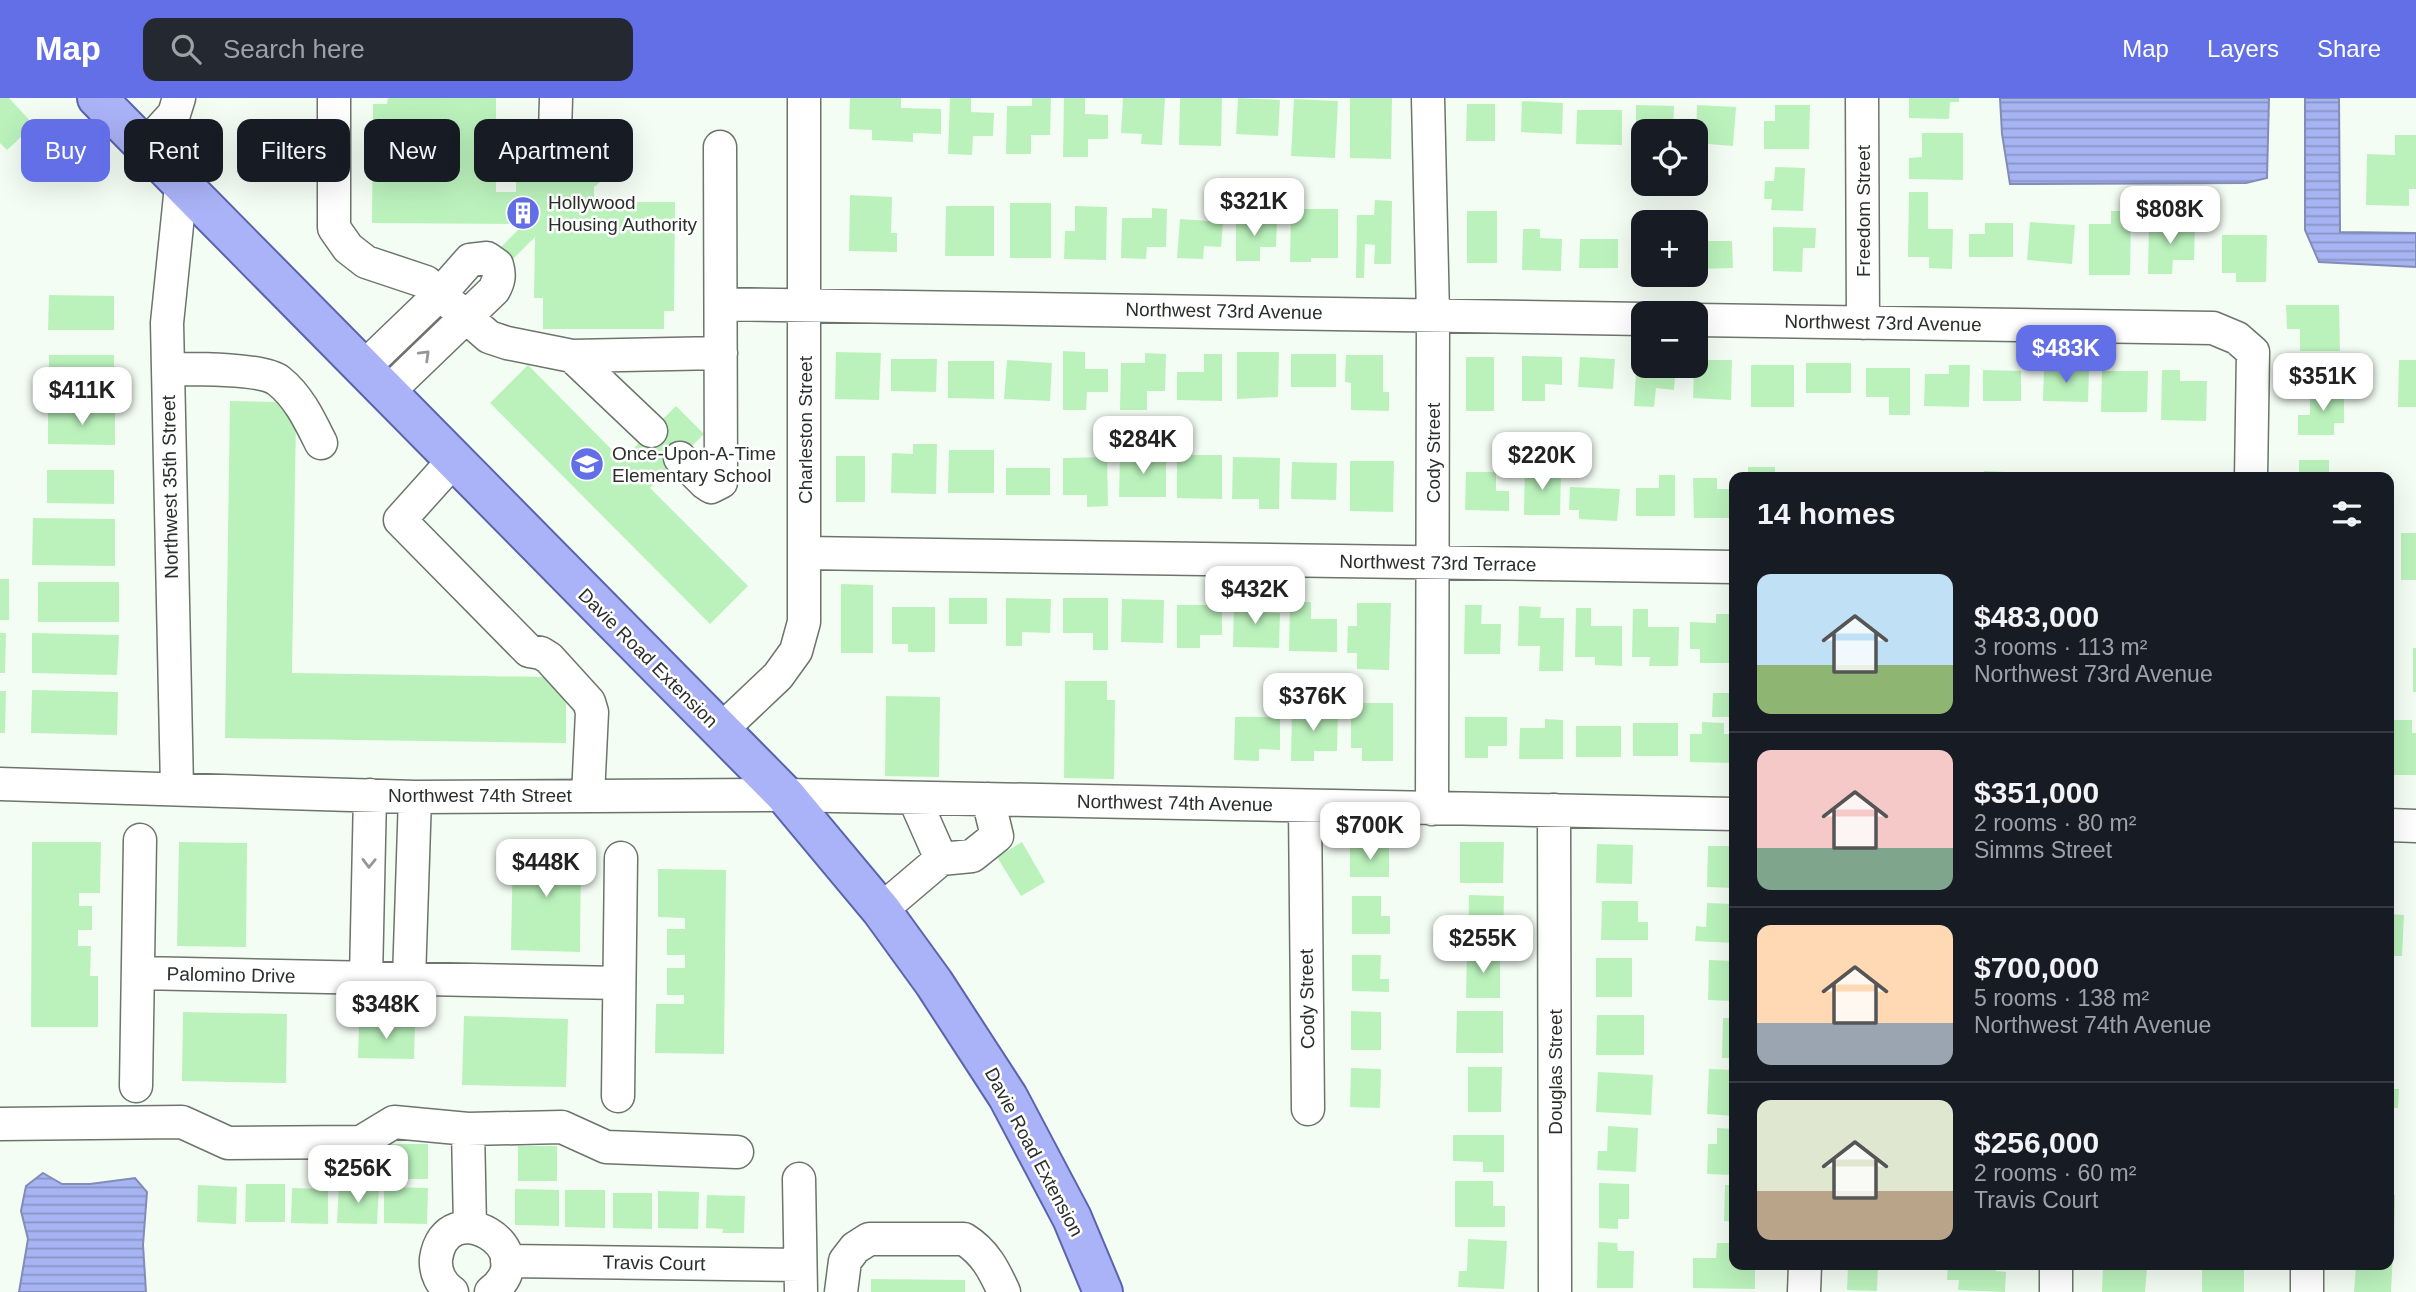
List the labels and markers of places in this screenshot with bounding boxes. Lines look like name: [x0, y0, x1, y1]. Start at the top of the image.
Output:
pin: $321K: [1205, 178, 1303, 238]
pin: $808K: [2121, 186, 2219, 246]
place label: Hollywood Housing Authority: [548, 192, 697, 235]
building icon: Hollywood Housing Authority: [504, 194, 542, 232]
pin: $483K: [2017, 326, 2115, 385]
pin: $351K: [2274, 354, 2372, 413]
pin: $411K: [33, 368, 131, 427]
pin: $284K: [1094, 416, 1192, 476]
pin: $220K: [1493, 432, 1591, 492]
place label: Once-Upon-A-Time Elementary School: [612, 443, 776, 486]
school or university icon: Once-Upon-A-Time Elementary School: [568, 445, 606, 483]
pin: $432K: [1206, 566, 1304, 626]
pin: $376K: [1264, 674, 1362, 733]
pin: $700K: [1321, 802, 1419, 862]
pin: $448K: [497, 840, 595, 899]
pin: $255K: [1434, 916, 1532, 975]
pin: $348K: [337, 982, 435, 1041]
pin: $256K: [309, 1146, 407, 1205]

